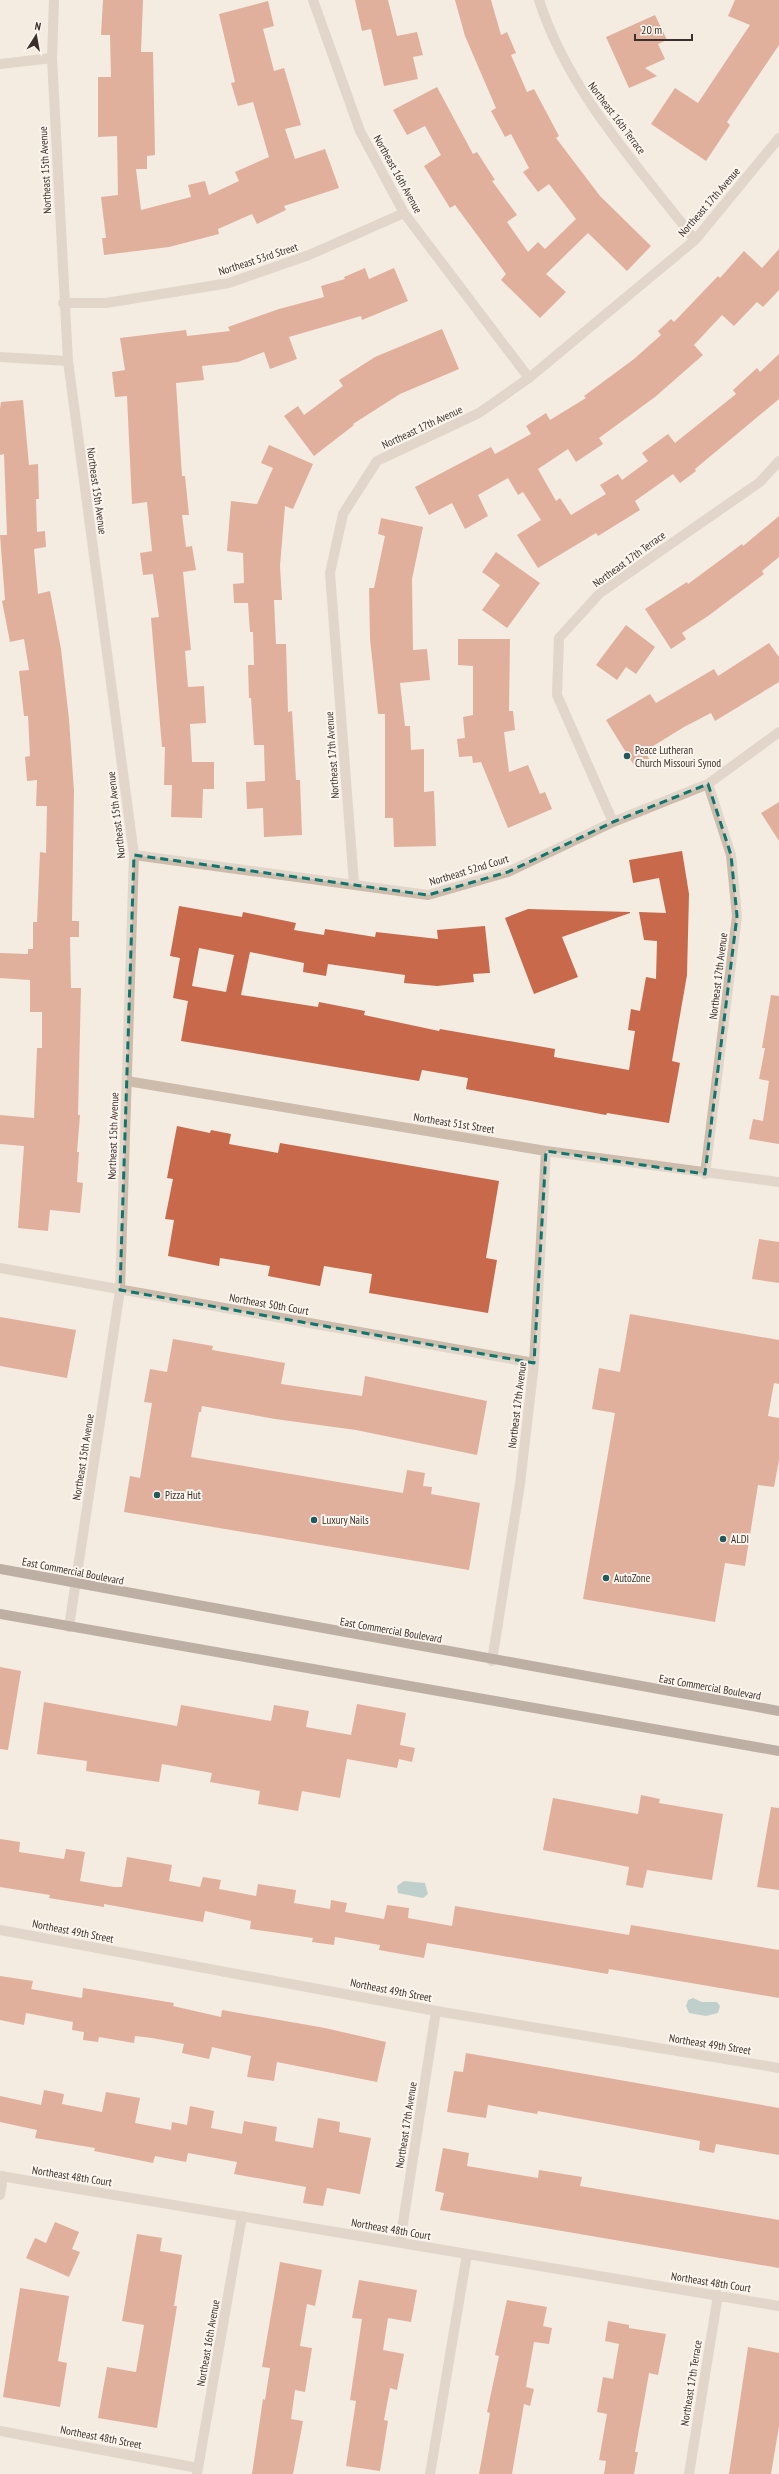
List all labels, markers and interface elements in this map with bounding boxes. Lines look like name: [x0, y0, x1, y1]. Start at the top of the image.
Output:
north arrow: [16, 16, 56, 56]
scale bar: [635, 16, 692, 42]
text: N: [34, 19, 42, 34]
text: 20 m: [641, 22, 662, 37]
street label: Northeast 16th Terrace: [585, 79, 649, 157]
street label: Northeast 15th Avenue: [36, 126, 54, 214]
street label: Northeast 16th Avenue: [371, 132, 426, 216]
street label: Northeast 17th Avenue: [675, 164, 743, 240]
street label: Northeast 53rd Street: [217, 240, 299, 278]
street label: Northeast 17th Avenue: [379, 402, 465, 452]
street label: Northeast 15th Avenue: [84, 447, 110, 536]
street label: Northeast 17th Terrace: [590, 528, 669, 590]
street label: Northeast 17th Avenue: [322, 710, 342, 799]
place label: Peace Lutheran Church Missouri Synod: [635, 743, 721, 770]
marker: Peace Lutheran Church Missouri Synod: [622, 751, 632, 761]
street label: Northeast 15th Avenue: [104, 770, 128, 859]
street label: Northeast 52nd Court: [428, 851, 510, 889]
street label: Northeast 17th Avenue: [706, 931, 730, 1020]
street label: Northeast 15th Avenue: [104, 1092, 122, 1180]
street label: Northeast 51st Street: [413, 1110, 495, 1136]
street label: Northeast 50th Court: [228, 1290, 310, 1318]
street label: Northeast 17th Avenue: [505, 1360, 529, 1449]
street label: Northeast 15th Avenue: [69, 1412, 97, 1501]
place label: Pizza Hut: [165, 1488, 201, 1502]
marker: Pizza Hut: [152, 1490, 162, 1500]
place label: Luxury Nails: [322, 1513, 369, 1527]
marker: Luxury Nails: [309, 1515, 319, 1525]
place label: ALDI: [731, 1532, 749, 1546]
marker: ALDI: [718, 1534, 728, 1544]
street label: East Commercial Boulevard: [21, 1554, 125, 1588]
place label: AutoZone: [614, 1571, 651, 1585]
marker: AutoZone: [601, 1573, 611, 1583]
street label: East Commercial Boulevard: [339, 1614, 443, 1646]
street label: East Commercial Boulevard: [658, 1671, 762, 1703]
street label: Northeast 49th Street: [31, 1916, 115, 1946]
street label: Northeast 49th Street: [349, 1975, 433, 2005]
street label: Northeast 49th Street: [668, 2031, 752, 2057]
street label: Northeast 17th Avenue: [392, 2080, 420, 2169]
street label: Northeast 48th Court: [31, 2163, 113, 2189]
street label: Northeast 48th Court: [350, 2215, 432, 2243]
street label: Northeast 48th Court: [670, 2269, 752, 2295]
street label: Northeast 16th Avenue: [194, 2298, 223, 2387]
street label: Northeast 17th Terrace: [677, 2339, 705, 2427]
street label: Northeast 48th Street: [59, 2422, 143, 2452]

